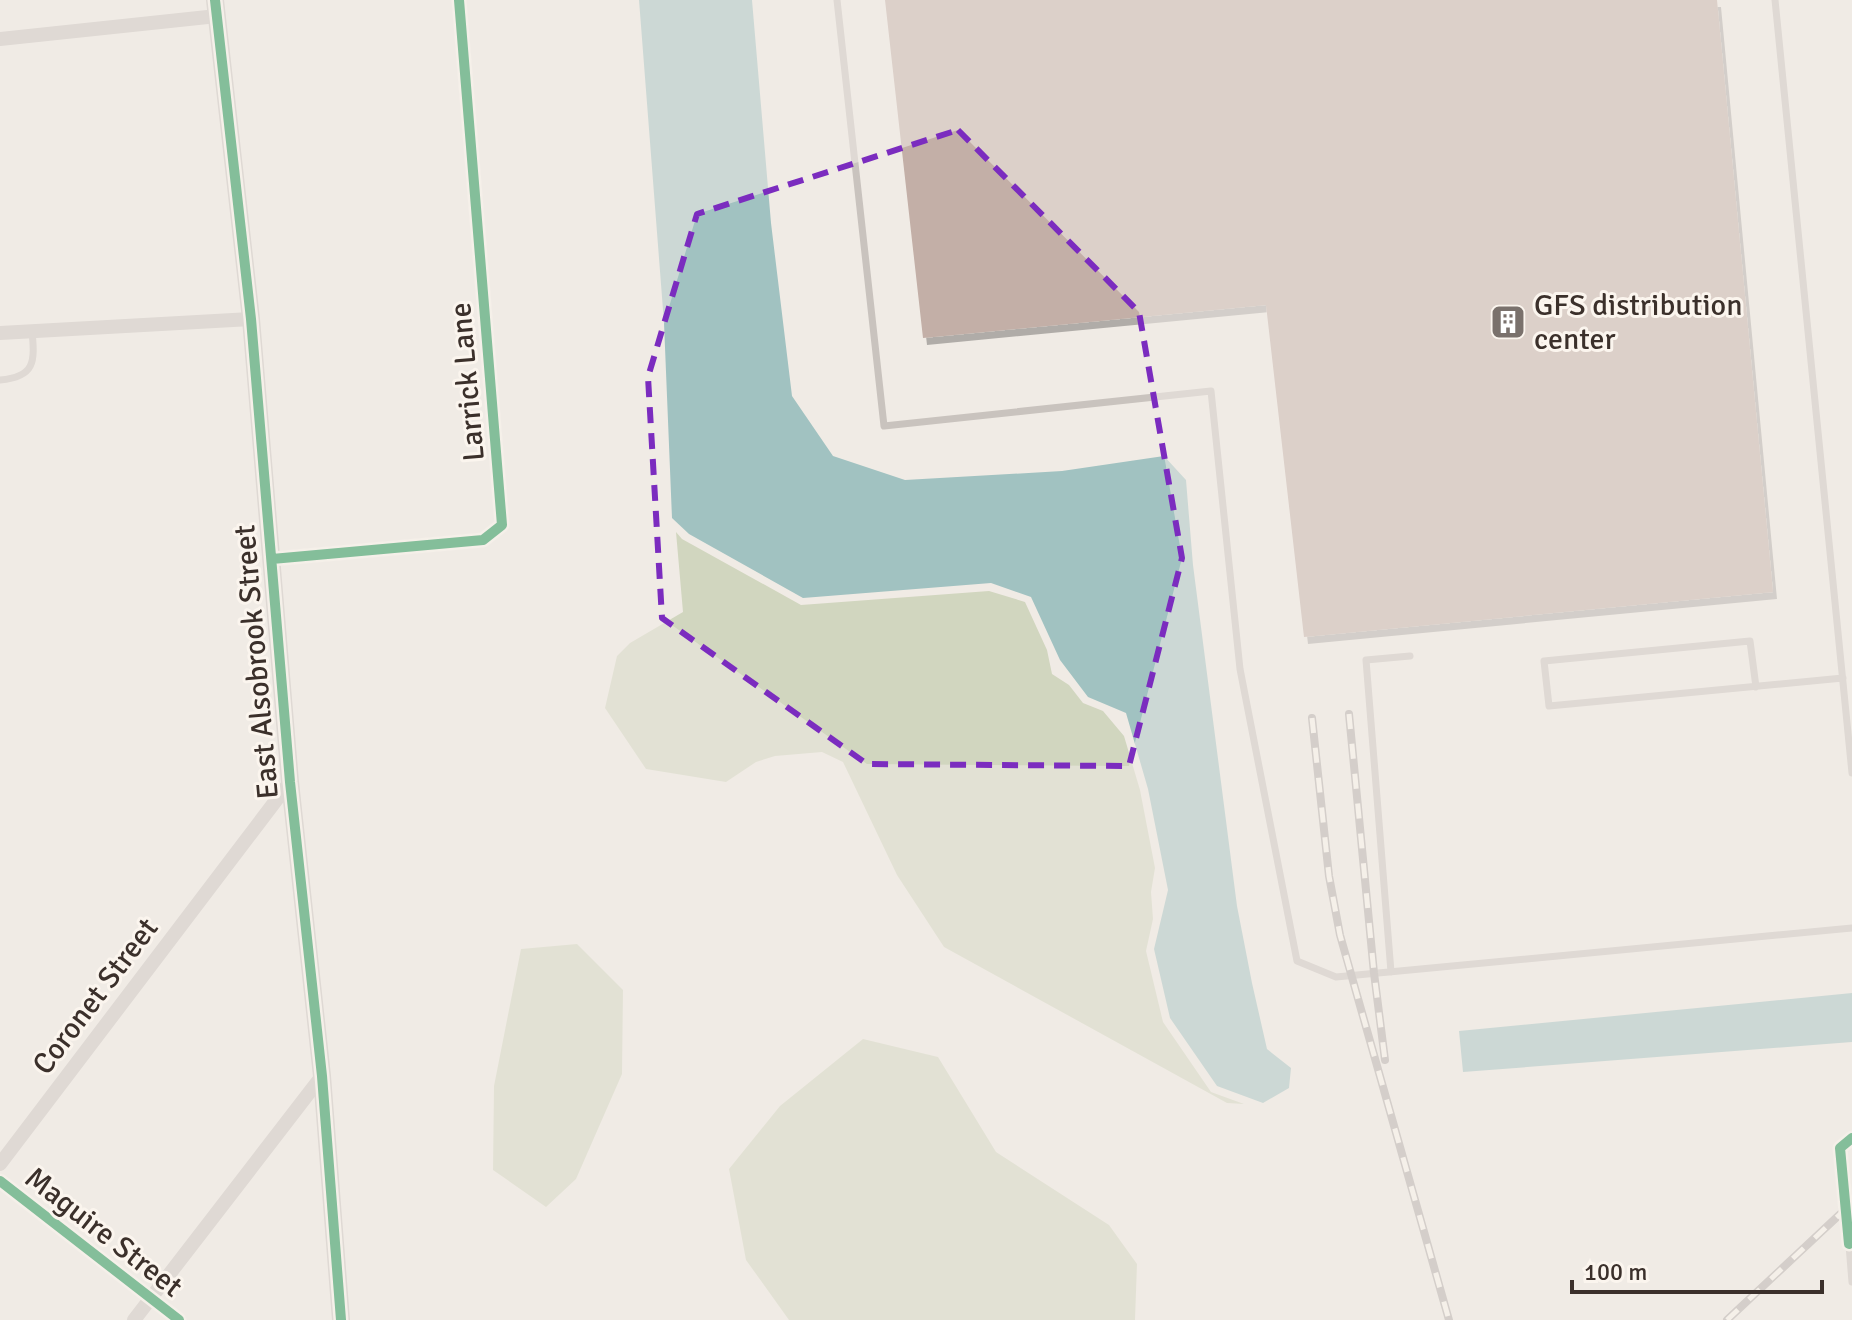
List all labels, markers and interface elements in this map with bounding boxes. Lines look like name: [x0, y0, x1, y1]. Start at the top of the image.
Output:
place label: GFS distribution center: [1534, 287, 1743, 358]
street label: Larrick Lane: [442, 301, 493, 463]
building icon: GFS distribution center: [1489, 303, 1527, 341]
street label: East Alsobrook Street: [226, 523, 287, 801]
street label: Coronet Street: [25, 911, 166, 1082]
street label: Maguire Street: [18, 1159, 190, 1305]
scale bar: [1572, 1244, 1822, 1294]
text: 100 m: [1584, 1257, 1647, 1287]

